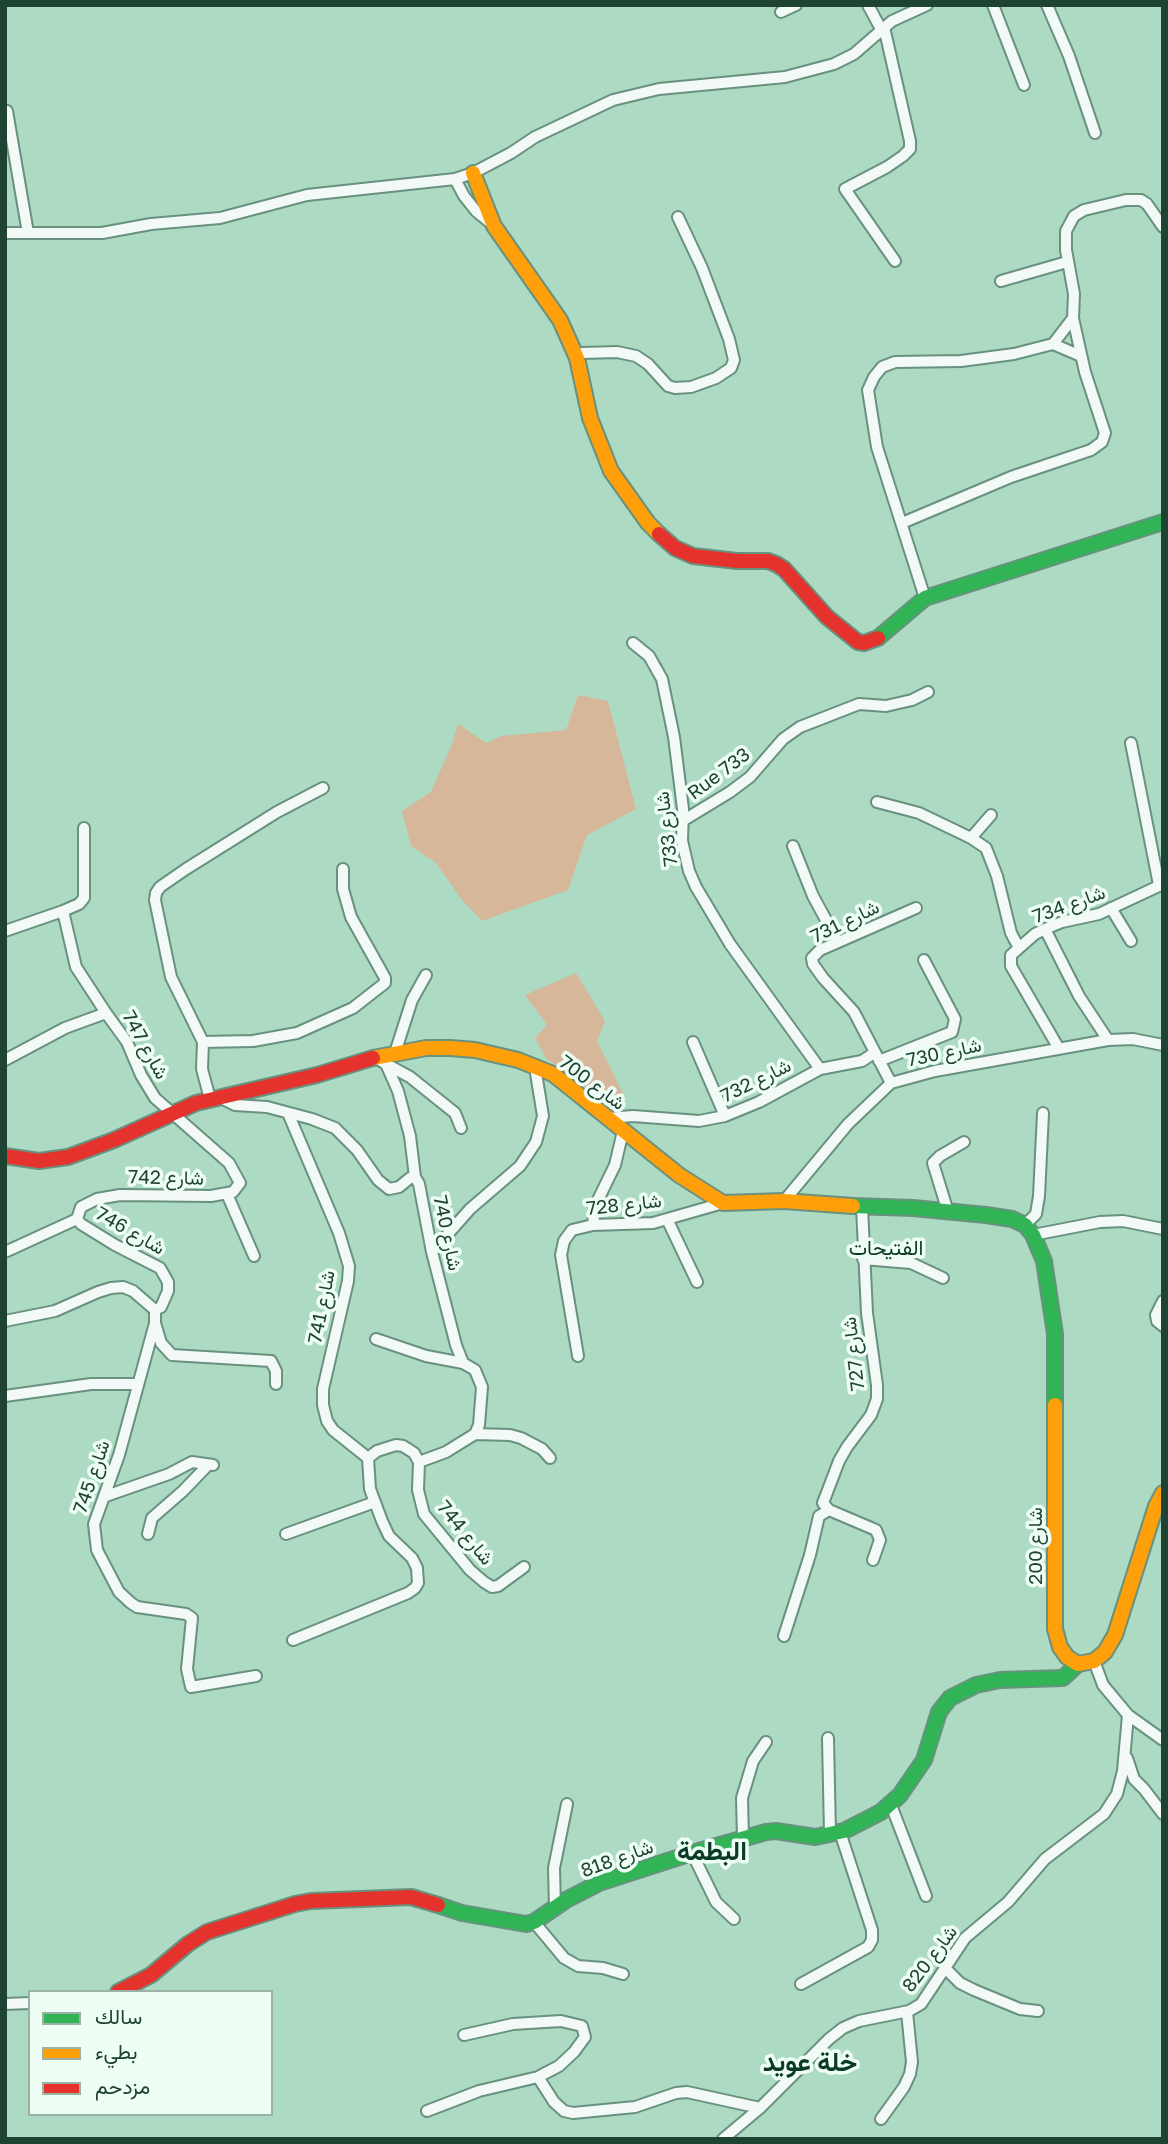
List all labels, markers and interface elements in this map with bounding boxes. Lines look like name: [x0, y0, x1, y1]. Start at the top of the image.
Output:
street label: Rue 733: [683, 743, 755, 805]
street label: شارع 733: [651, 790, 683, 868]
street label: شارع 734: [1030, 881, 1108, 929]
street label: شارع 731: [807, 896, 883, 948]
street label: شارع 747: [117, 1007, 173, 1083]
street label: شارع 730: [904, 1034, 984, 1072]
street label: شارع 700: [555, 1051, 629, 1115]
street label: شارع 732: [717, 1054, 795, 1108]
street label: شارع 742: [128, 1166, 204, 1190]
street label: شارع 728: [585, 1190, 663, 1220]
street label: شارع 740: [428, 1193, 466, 1273]
street label: شارع 746: [91, 1202, 169, 1260]
district label: الفتيحات: [849, 1235, 923, 1261]
street label: شارع 741: [304, 1269, 340, 1345]
street label: شارع 727: [838, 1316, 870, 1392]
street label: شارع 745: [69, 1438, 115, 1516]
street label: شارع 744: [432, 1496, 498, 1570]
street label: شارع 200: [1025, 1507, 1047, 1585]
street label: شارع 818: [578, 1835, 656, 1883]
district label: البطمة: [677, 1836, 747, 1868]
street label: شارع 820: [898, 1921, 962, 1997]
legend: [28, 1990, 273, 2116]
text: سالك: [95, 2003, 142, 2029]
text: بطيء: [95, 2038, 138, 2064]
district label: خلة عويد: [763, 2047, 857, 2079]
text: مزدحم: [95, 2073, 150, 2099]

